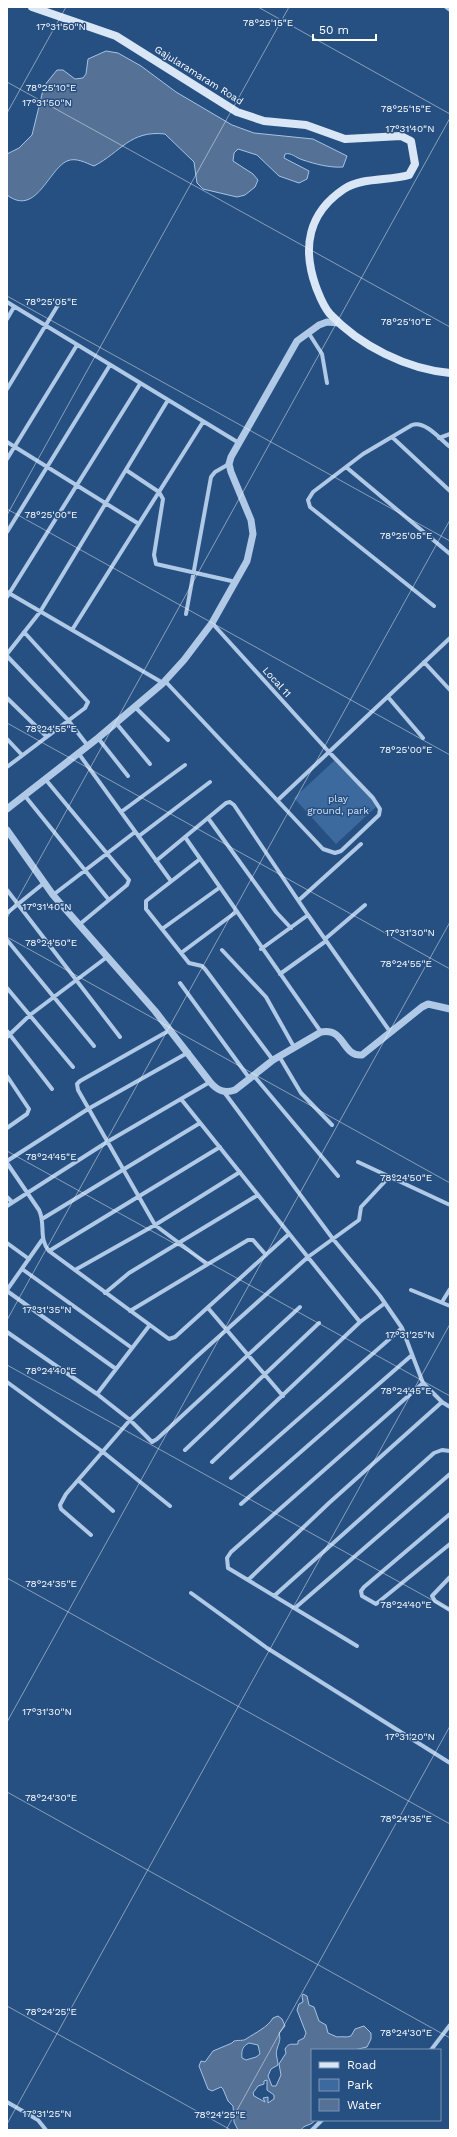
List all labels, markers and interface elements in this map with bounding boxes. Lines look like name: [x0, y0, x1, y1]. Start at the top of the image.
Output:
scale bar: [313, 16, 376, 42]
text: 78°25'15"E: [243, 17, 293, 28]
text: 17°31'50"N: [36, 21, 86, 32]
text: 50 m: [319, 23, 349, 37]
street label: Gajularamaram Road: [153, 43, 245, 107]
text: 78°25'10"E: [26, 82, 76, 93]
text: 17°31'50"N: [22, 97, 72, 108]
text: 78°25'15"E: [381, 103, 431, 114]
text: 17°31'40"N: [386, 123, 434, 134]
text: 78°25'05"E: [25, 296, 77, 307]
text: 78°25'10"E: [381, 316, 431, 327]
text: 78°25'00"E: [24, 509, 78, 520]
text: 78°25'05"E: [380, 530, 432, 541]
street label: Local 11: [261, 665, 293, 699]
text: 78°24'55"E: [25, 723, 77, 734]
text: 78°25'00"E: [379, 744, 433, 755]
park label: play ground, park: [307, 793, 369, 816]
text: 17°31'40"N: [23, 901, 71, 912]
text: 17°31'30"N: [385, 927, 435, 938]
text: 78°24'50"E: [25, 937, 77, 948]
text: 78°24'55"E: [380, 958, 432, 969]
text: 78°24'45"E: [25, 1151, 77, 1162]
text: 78°24'50"E: [380, 1172, 432, 1183]
text: 17°31'35"N: [22, 1304, 72, 1315]
text: 17°31'25"N: [385, 1329, 435, 1340]
text: 78°24'40"E: [25, 1365, 77, 1376]
text: 78°24'45"E: [380, 1385, 432, 1396]
text: 78°24'35"E: [25, 1578, 77, 1589]
text: 78°24'40"E: [380, 1599, 432, 1610]
text: 17°31'30"N: [22, 1706, 72, 1717]
text: 17°31'20"N: [385, 1731, 435, 1742]
text: 78°24'30"E: [25, 1792, 77, 1803]
text: 78°24'35"E: [380, 1813, 432, 1824]
text: 78°24'25"E: [25, 2006, 77, 2017]
text: 78°24'30"E: [380, 2027, 432, 2038]
legend: [311, 2049, 441, 2121]
text: Road: [347, 2058, 376, 2072]
text: Park: [347, 2078, 373, 2092]
text: Water: [347, 2098, 382, 2112]
text: 17°31'25"N: [22, 2108, 72, 2119]
text: 78°24'25"E: [194, 2109, 246, 2120]

